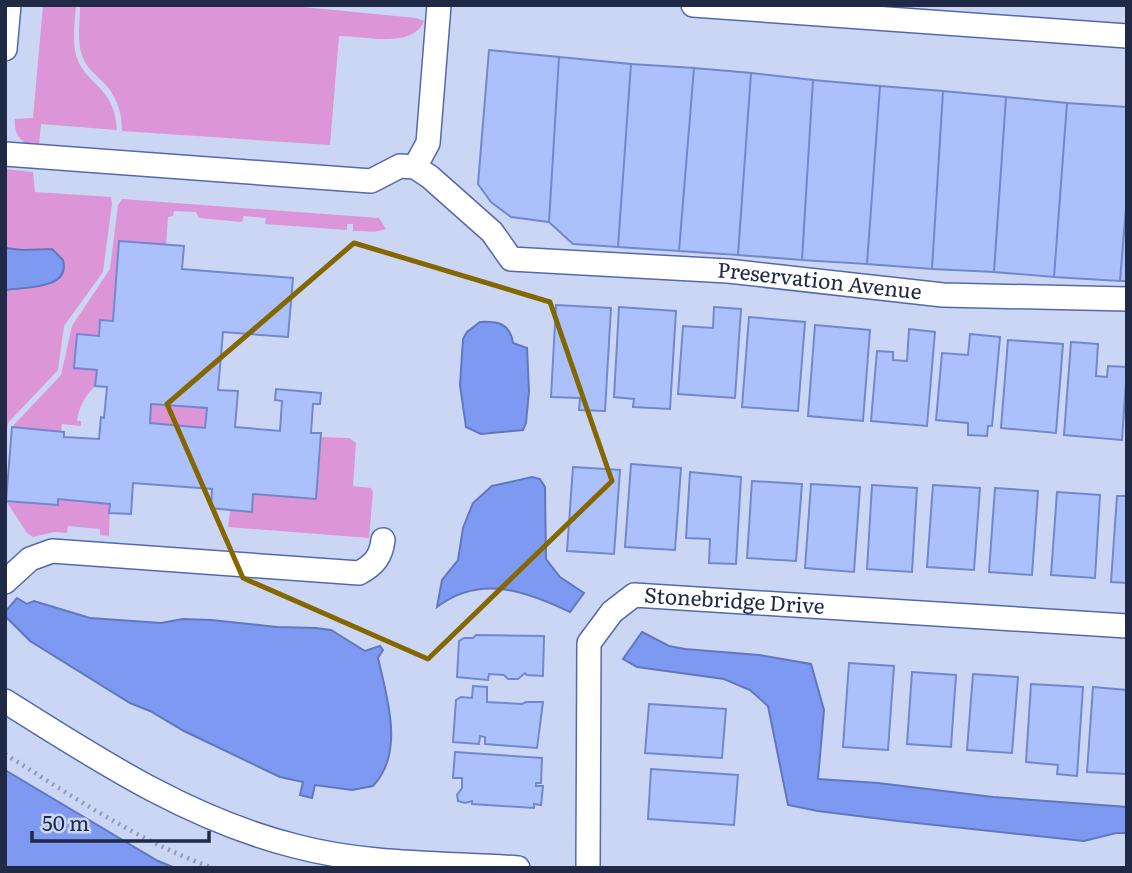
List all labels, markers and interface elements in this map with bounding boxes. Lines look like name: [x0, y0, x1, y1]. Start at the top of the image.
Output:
street label: Preservation Avenue: [717, 252, 924, 306]
street label: Stonebridge Drive: [643, 578, 826, 620]
scale bar: [32, 800, 208, 844]
text: 50 m: [42, 806, 89, 837]

